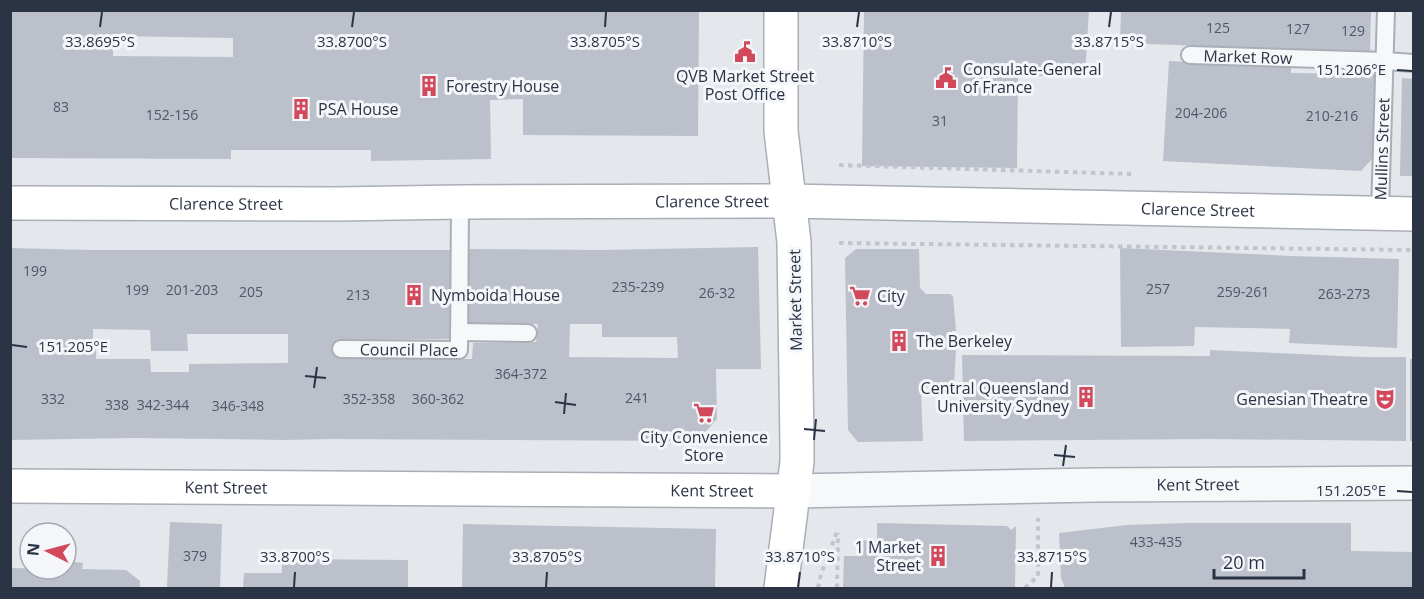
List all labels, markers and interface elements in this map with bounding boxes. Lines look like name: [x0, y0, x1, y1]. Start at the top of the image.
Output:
house number: 125: [1206, 18, 1230, 37]
house number: 127: [1286, 19, 1310, 38]
house number: 129: [1341, 21, 1365, 40]
text: 33.8695°S: [65, 31, 135, 51]
text: 33.8700°S: [317, 31, 387, 51]
text: 33.8705°S: [570, 31, 640, 51]
text: 33.8710°S: [822, 31, 892, 51]
text: 33.8715°S: [1074, 31, 1144, 51]
public building icon: QVB Market Street Post Office: [733, 40, 757, 64]
street label: Market Row: [1203, 44, 1293, 69]
place label: Consulate-General of France: [963, 58, 1102, 98]
text: 151.206°E: [1316, 59, 1386, 79]
place label: QVB Market Street Post Office: [676, 65, 814, 105]
public building icon: Consulate-General of France: [934, 66, 958, 90]
building icon: Forestry House: [417, 74, 441, 98]
place label: Forestry House: [446, 75, 559, 97]
house number: 83: [53, 97, 69, 116]
building icon: PSA House: [289, 97, 313, 121]
street label: Mullins Street: [1369, 97, 1394, 201]
place label: PSA House: [318, 98, 399, 120]
house number: 204-206: [1175, 103, 1227, 122]
house number: 152-156: [146, 105, 198, 124]
house number: 210-216: [1306, 106, 1358, 125]
house number: 31: [932, 111, 948, 130]
street label: Clarence Street: [655, 190, 769, 212]
street label: Clarence Street: [169, 192, 283, 215]
street label: Clarence Street: [1141, 197, 1255, 222]
street label: Market Street: [783, 249, 807, 351]
house number: 199: [23, 261, 47, 280]
house number: 235-239: [612, 277, 664, 296]
house number: 257: [1146, 279, 1170, 298]
house number: 199: [125, 280, 149, 299]
house number: 201-203: [166, 280, 218, 299]
house number: 205: [239, 282, 263, 301]
house number: 259-261: [1217, 282, 1269, 301]
building icon: Nymboida House: [402, 283, 426, 307]
house number: 26-32: [699, 283, 735, 302]
place label: Nymboida House: [431, 284, 560, 306]
supermarket icon: City: [848, 284, 872, 308]
house number: 263-273: [1318, 284, 1370, 303]
house number: 213: [346, 285, 370, 304]
place label: City: [877, 285, 906, 307]
building icon: The Berkeley: [887, 329, 911, 353]
place label: The Berkeley: [916, 330, 1013, 352]
text: 151.205°E: [38, 336, 108, 356]
street label: Council Place: [360, 338, 458, 361]
house number: 364-372: [495, 364, 547, 383]
place label: Central Queensland University Sydney: [921, 377, 1070, 417]
building icon: Central Queensland University Sydney: [1074, 385, 1098, 409]
theatre icon: Genesian Theatre: [1373, 387, 1397, 411]
house number: 241: [625, 388, 649, 407]
place label: Genesian Theatre: [1236, 388, 1368, 410]
house number: 332: [41, 389, 65, 408]
house number: 352-358: [343, 389, 395, 408]
house number: 360-362: [412, 389, 464, 408]
house number: 338: [105, 395, 129, 414]
house number: 342-344: [137, 395, 189, 414]
house number: 346-348: [212, 396, 264, 415]
supermarket icon: City Convenience Store: [692, 401, 716, 425]
place label: City Convenience Store: [640, 426, 768, 466]
street label: Kent Street: [1156, 473, 1240, 496]
street label: Kent Street: [184, 476, 268, 499]
street label: Kent Street: [670, 479, 754, 502]
text: 151.205°E: [1316, 480, 1386, 500]
north arrow: [18, 521, 78, 581]
house number: 433-435: [1130, 532, 1182, 551]
place label: 1 Market Street: [855, 536, 921, 576]
text: N: [21, 542, 45, 557]
scale bar: [1214, 542, 1304, 580]
building icon: 1 Market Street: [926, 544, 950, 568]
house number: 379: [183, 546, 207, 565]
text: 33.8700°S: [260, 546, 330, 566]
text: 33.8705°S: [512, 546, 582, 566]
text: 33.8710°S: [765, 546, 835, 566]
text: 33.8715°S: [1017, 546, 1087, 566]
text: 20 m: [1223, 550, 1265, 574]

